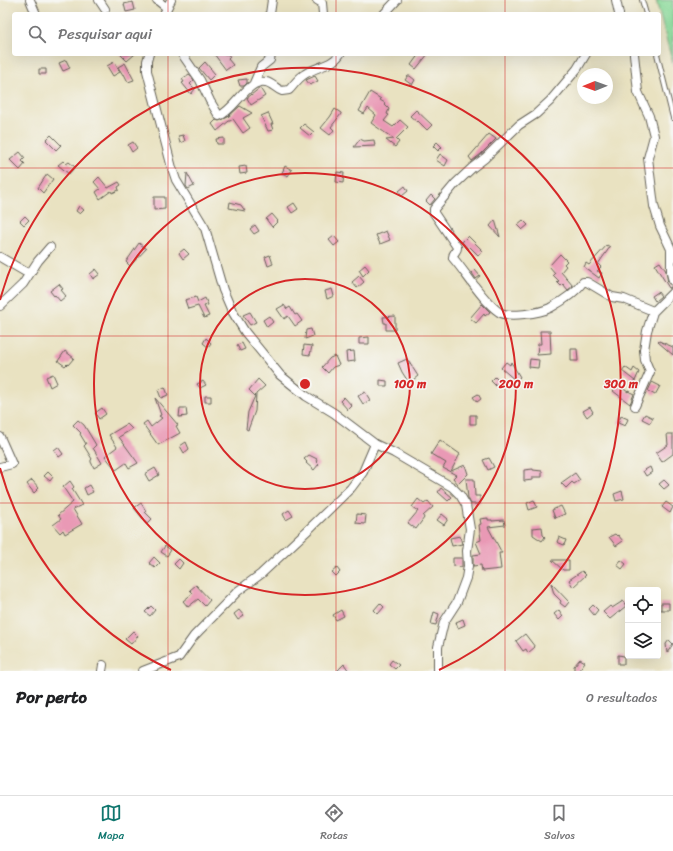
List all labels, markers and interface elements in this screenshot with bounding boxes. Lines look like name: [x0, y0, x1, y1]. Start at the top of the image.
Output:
search box: [12, 12, 661, 56]
text: Pesquisar aqui: [58, 21, 152, 47]
icon: search: [26, 23, 48, 45]
north arrow: [577, 68, 613, 104]
text: 100 m: [394, 373, 427, 395]
text: 200 m: [498, 373, 534, 395]
text: 300 m: [603, 373, 639, 395]
centre of rings: [298, 377, 312, 391]
map controls: [625, 587, 661, 659]
button: locate: [625, 587, 661, 623]
button: layers: [625, 623, 661, 659]
text: Por perto: [16, 682, 87, 712]
text: 0 resultados: [586, 686, 657, 709]
tab: Mapa: [98, 802, 124, 845]
tab: Rotas: [320, 802, 348, 845]
tab: Salvos: [544, 802, 575, 845]

